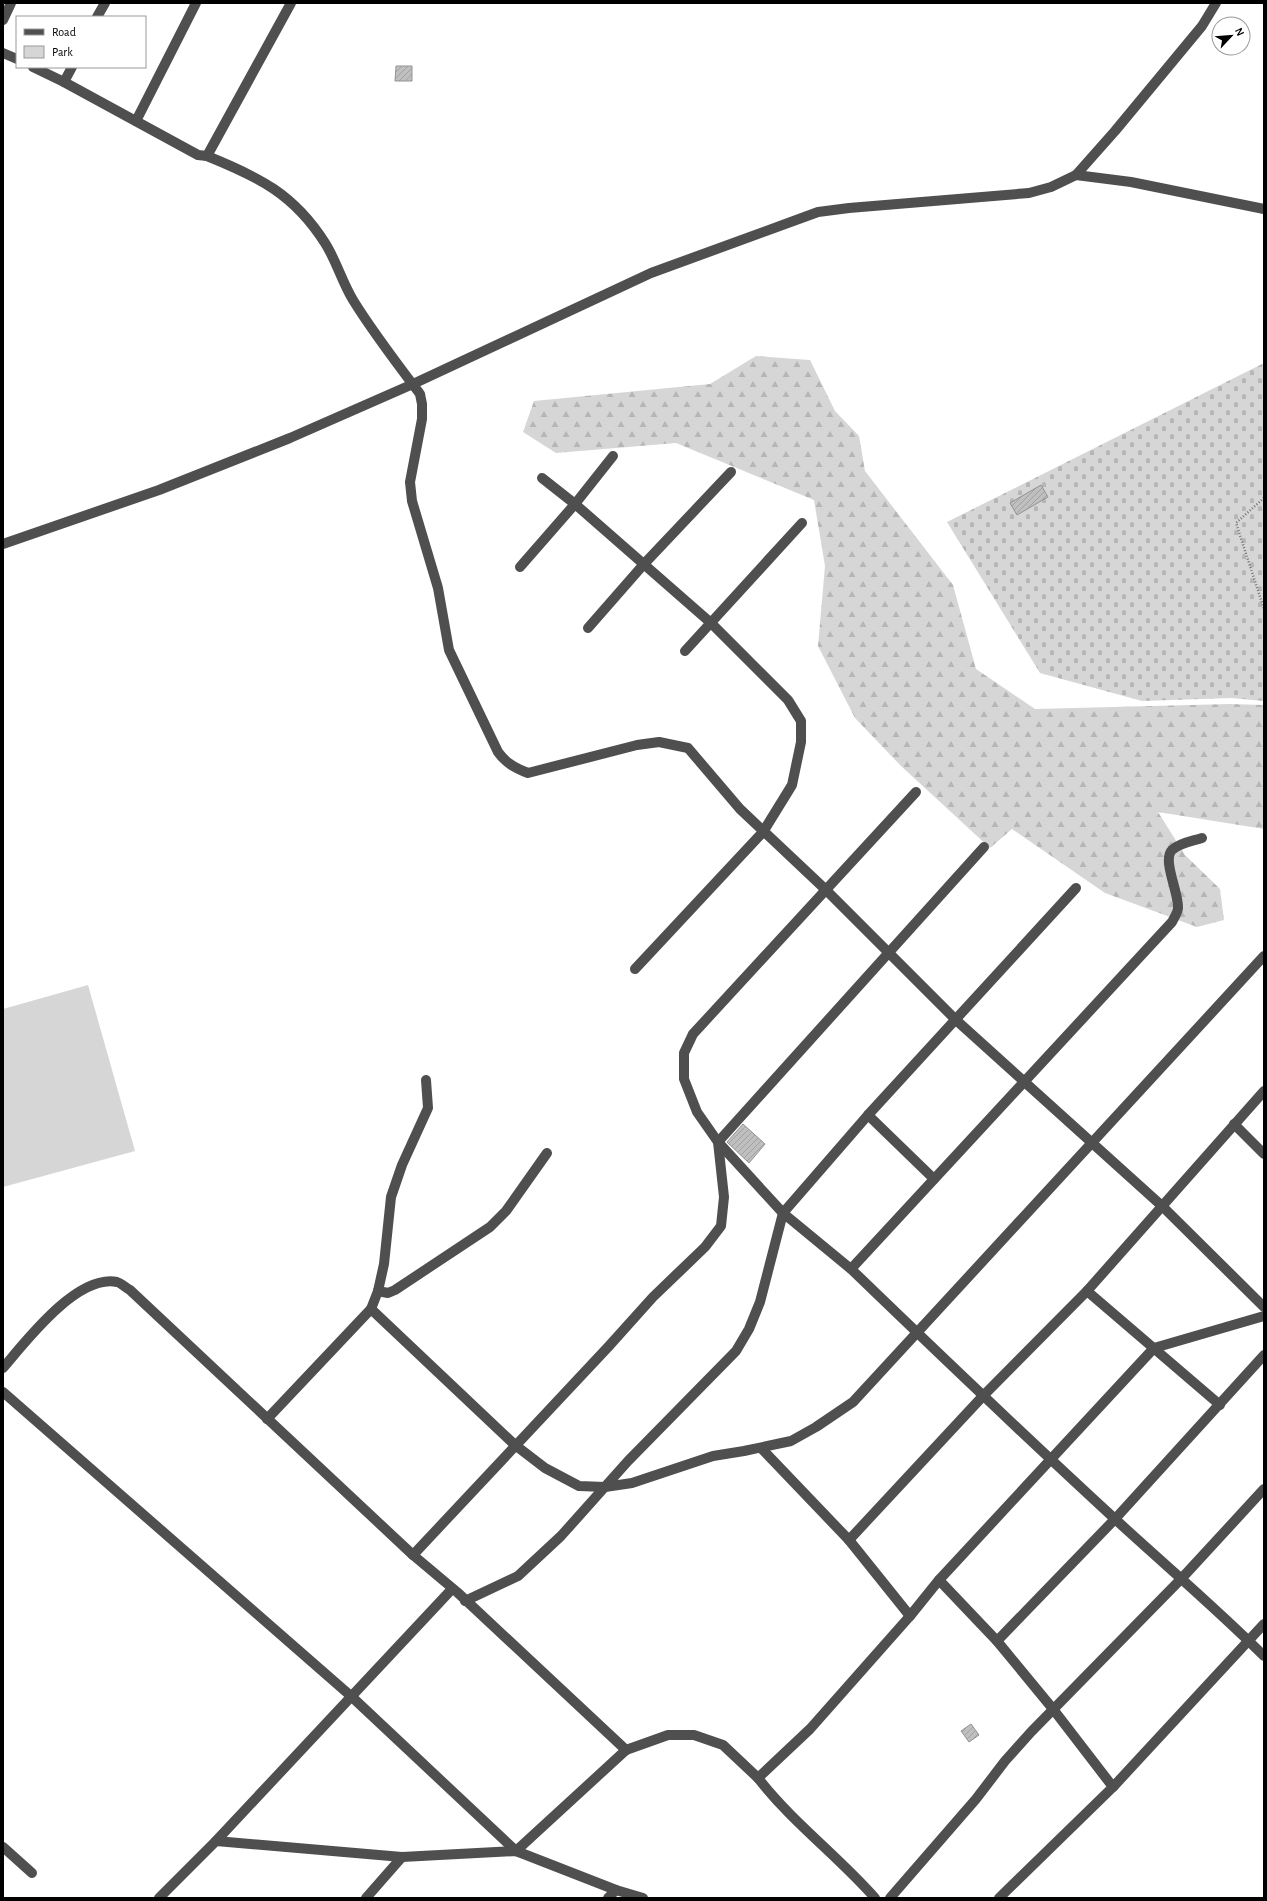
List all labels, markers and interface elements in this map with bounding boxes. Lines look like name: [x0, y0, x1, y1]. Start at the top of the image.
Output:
legend: [16, 16, 146, 68]
north arrow: [1211, 16, 1251, 56]
text: Road: [52, 26, 76, 38]
text: N: [1233, 26, 1246, 38]
text: Park: [52, 46, 73, 58]

